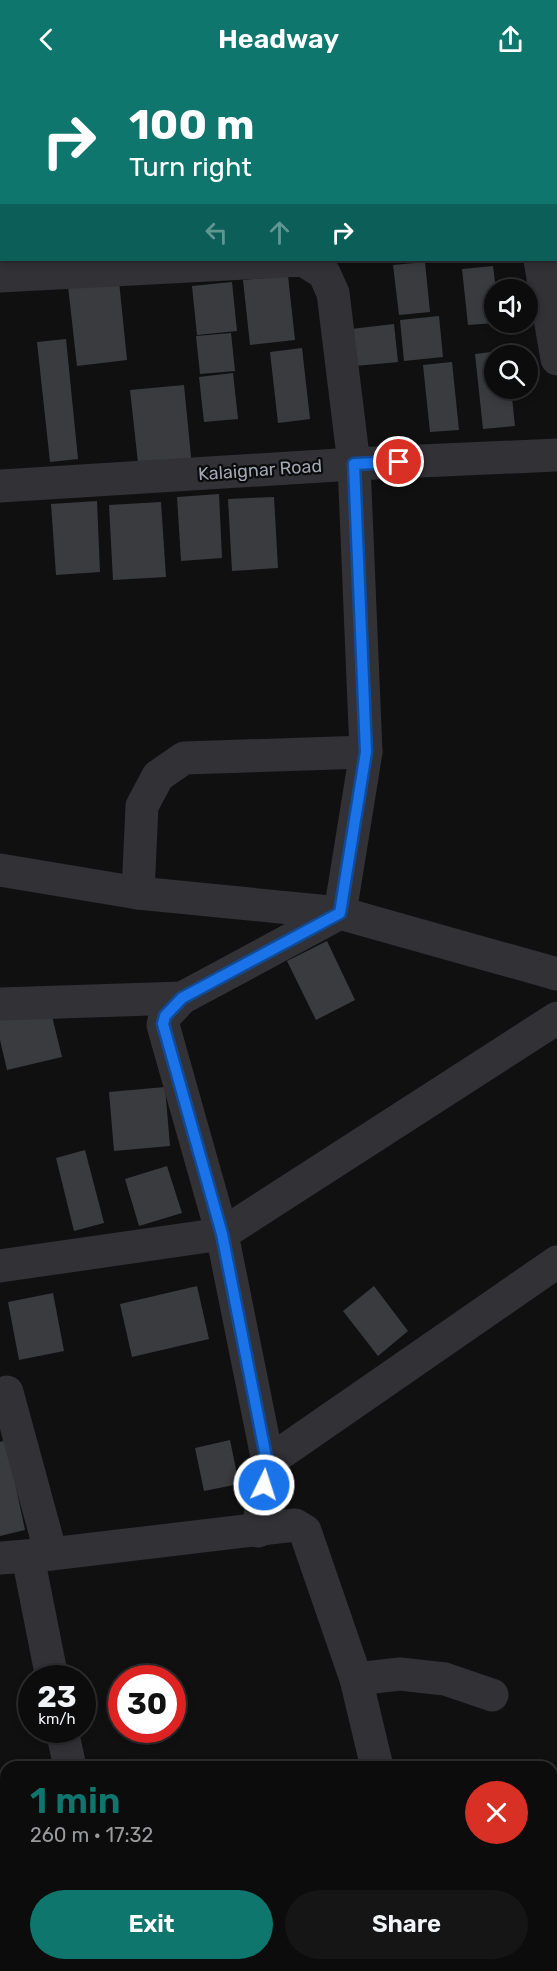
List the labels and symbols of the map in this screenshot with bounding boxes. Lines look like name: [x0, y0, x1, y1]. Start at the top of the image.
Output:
pin: [373, 436, 424, 487]
street label: Kalaignar Road: [197, 455, 323, 485]
position arrow: [232, 1453, 296, 1517]
speed limit sign: 30: [108, 1665, 186, 1743]

